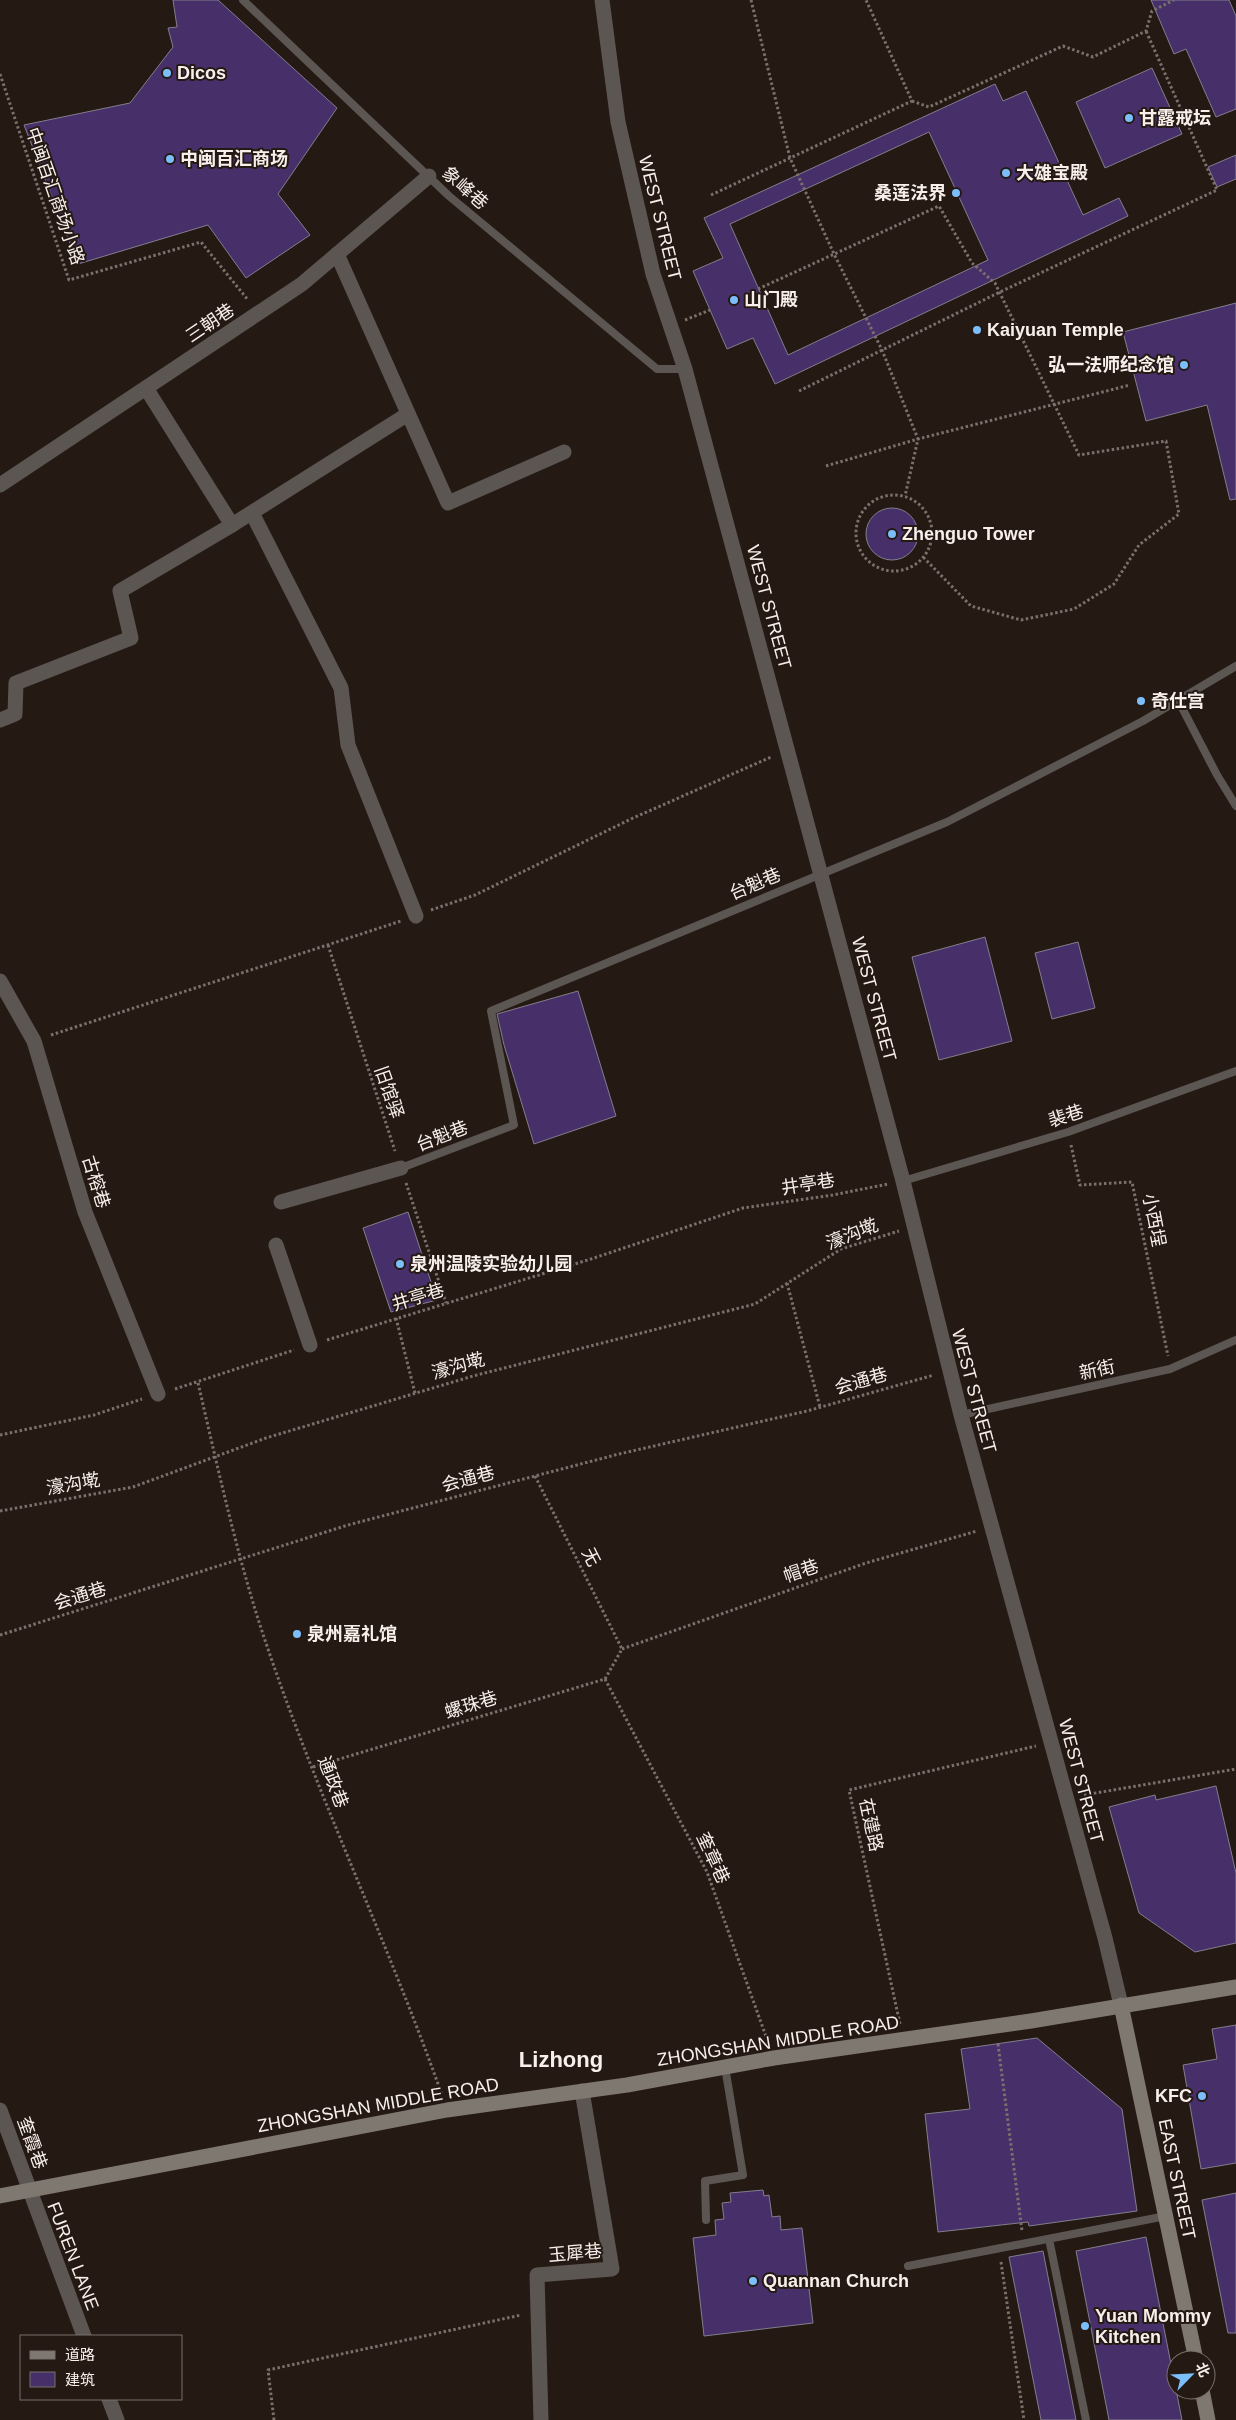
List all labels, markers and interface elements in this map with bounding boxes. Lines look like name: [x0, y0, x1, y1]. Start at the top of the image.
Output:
place label: Dicos: [177, 63, 226, 83]
marker: Dicos: [161, 67, 173, 79]
place label: 甘露戒坛: [1139, 108, 1211, 128]
marker: 甘露戒坛: [1123, 112, 1135, 124]
street label: 中闽百汇商场小路: [22, 125, 88, 267]
place label: 中闽百汇商场: [180, 149, 288, 169]
marker: 中闽百汇商场: [164, 153, 176, 165]
street label: WEST STREET: [635, 154, 685, 282]
street label: 象峰巷: [438, 163, 492, 213]
place label: 大雄宝殿: [1016, 163, 1088, 183]
marker: 大雄宝殿: [1000, 167, 1012, 179]
place label: 桑莲法界: [874, 183, 946, 203]
marker: 桑莲法界: [950, 187, 962, 199]
place label: 山门殿: [744, 290, 798, 310]
marker: 山门殿: [728, 294, 740, 306]
street label: 三朝巷: [182, 300, 238, 346]
place label: Kaiyuan Temple: [987, 320, 1124, 340]
marker: Kaiyuan Temple: [971, 324, 983, 336]
place label: 弘一法师纪念馆: [1048, 354, 1174, 375]
marker: 弘一法师纪念馆: [1178, 359, 1190, 371]
place label: Zhenguo Tower: [902, 524, 1035, 544]
marker: Zhenguo Tower: [886, 528, 898, 540]
street label: WEST STREET: [743, 543, 795, 671]
place label: 奇仕宫: [1151, 691, 1205, 711]
marker: 奇仕宫: [1135, 695, 1147, 707]
street label: 台魁巷: [726, 864, 784, 904]
street label: WEST STREET: [848, 935, 900, 1063]
street label: 旧馆驿: [371, 1063, 407, 1121]
street label: 裴巷: [1046, 1101, 1086, 1131]
street label: 台魁巷: [413, 1117, 471, 1155]
street label: 古榕巷: [79, 1153, 113, 1211]
street label: 井亭巷: [780, 1170, 836, 1198]
street label: 小西埕: [1139, 1192, 1169, 1248]
street label: 濠沟墘: [823, 1215, 881, 1253]
place label: 泉州温陵实验幼儿园: [410, 1254, 572, 1274]
marker: 泉州温陵实验幼儿园: [394, 1258, 406, 1270]
street label: 井亭巷: [389, 1280, 447, 1314]
street label: WEST STREET: [948, 1327, 1000, 1455]
street label: 濠沟墘: [429, 1349, 487, 1383]
street label: 新街: [1077, 1356, 1117, 1384]
street label: 会通巷: [832, 1364, 890, 1398]
street label: 会通巷: [439, 1462, 497, 1496]
street label: 濠沟墘: [45, 1469, 101, 1499]
street label: 无: [578, 1544, 604, 1570]
street label: 帽巷: [781, 1556, 821, 1586]
street label: 会通巷: [51, 1579, 109, 1613]
place label: 泉州嘉礼馆: [307, 1624, 397, 1644]
marker: 泉州嘉礼馆: [291, 1628, 303, 1640]
street label: 螺珠巷: [442, 1688, 500, 1722]
street label: WEST STREET: [1055, 1717, 1107, 1845]
street label: 通政巷: [314, 1753, 352, 1811]
street label: 在建路: [856, 1797, 886, 1853]
street label: 奎章巷: [693, 1829, 733, 1887]
street label: ZHONGSHAN MIDDLE ROAD: [655, 2012, 901, 2070]
district label: Lizhong: [519, 2047, 603, 2072]
street label: ZHONGSHAN MIDDLE ROAD: [256, 2074, 500, 2136]
place label: KFC: [1155, 2086, 1192, 2106]
marker: KFC: [1196, 2090, 1208, 2102]
street label: 奎霞巷: [13, 2114, 51, 2172]
street label: EAST STREET: [1154, 2117, 1200, 2241]
street label: FUREN LANE: [43, 2199, 103, 2313]
street label: 玉犀巷: [547, 2241, 603, 2265]
place label: Quannan Church: [763, 2271, 909, 2291]
marker: Quannan Church: [747, 2275, 759, 2287]
place label: Yuan Mommy Kitchen: [1095, 2306, 1211, 2347]
marker: Yuan Mommy Kitchen: [1079, 2320, 1091, 2332]
legend: [20, 2335, 182, 2400]
text: 道路: [65, 2346, 95, 2363]
north arrow: [1166, 2350, 1216, 2400]
text: 北: [1193, 2360, 1213, 2379]
text: 建筑: [65, 2371, 95, 2388]

